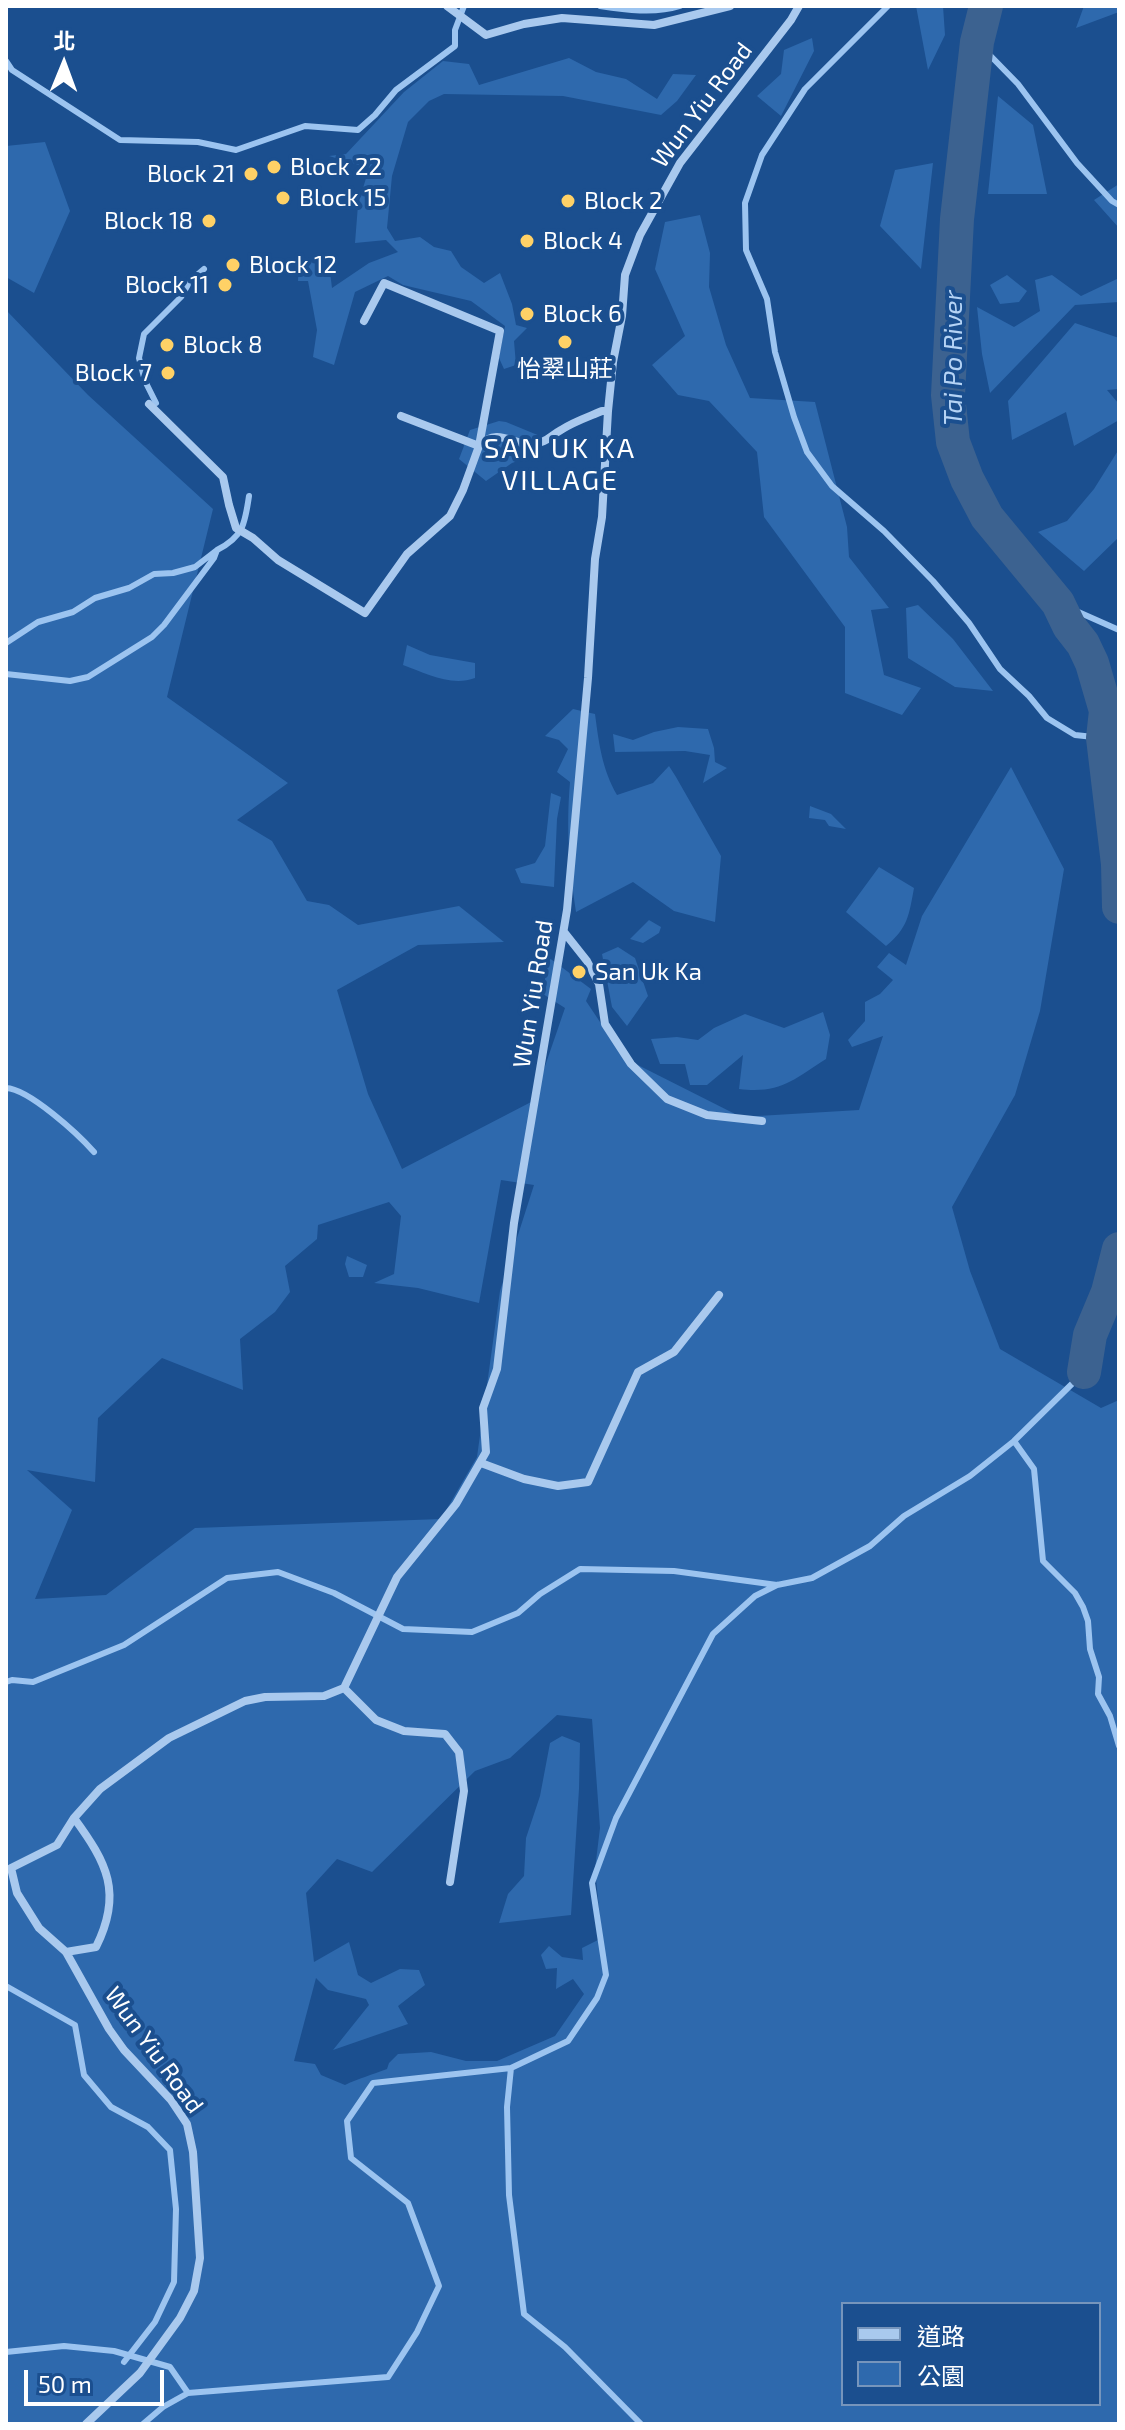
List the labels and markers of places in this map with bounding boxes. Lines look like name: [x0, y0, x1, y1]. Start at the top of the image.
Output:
place label: Block 22: [290, 153, 382, 181]
marker: Block 22: [265, 158, 283, 176]
place label: Block 21: [147, 160, 235, 188]
marker: Block 21: [242, 165, 260, 183]
place label: Block 15: [299, 184, 386, 212]
place label: Block 2: [584, 187, 662, 215]
marker: Block 15: [274, 189, 292, 207]
marker: Block 2: [559, 192, 577, 210]
place label: Block 18: [104, 207, 193, 235]
marker: Block 18: [200, 212, 218, 230]
place label: Block 4: [543, 227, 623, 255]
marker: Block 4: [518, 232, 536, 250]
place label: Block 12: [249, 251, 337, 279]
marker: Block 12: [224, 256, 242, 274]
place label: Block 11: [125, 271, 209, 299]
marker: Block 11: [216, 276, 234, 294]
place label: Block 6: [543, 300, 622, 328]
marker: Block 6: [518, 305, 536, 323]
place label: Block 8: [183, 331, 263, 359]
marker: 怡翠山莊: [556, 333, 574, 351]
marker: Block 8: [158, 336, 176, 354]
place label: 怡翠山莊: [517, 355, 613, 383]
place label: Block 7: [75, 359, 152, 387]
marker: Block 7: [159, 364, 177, 382]
place label: San Uk Ka: [595, 958, 702, 986]
marker: San Uk Ka: [570, 963, 588, 981]

